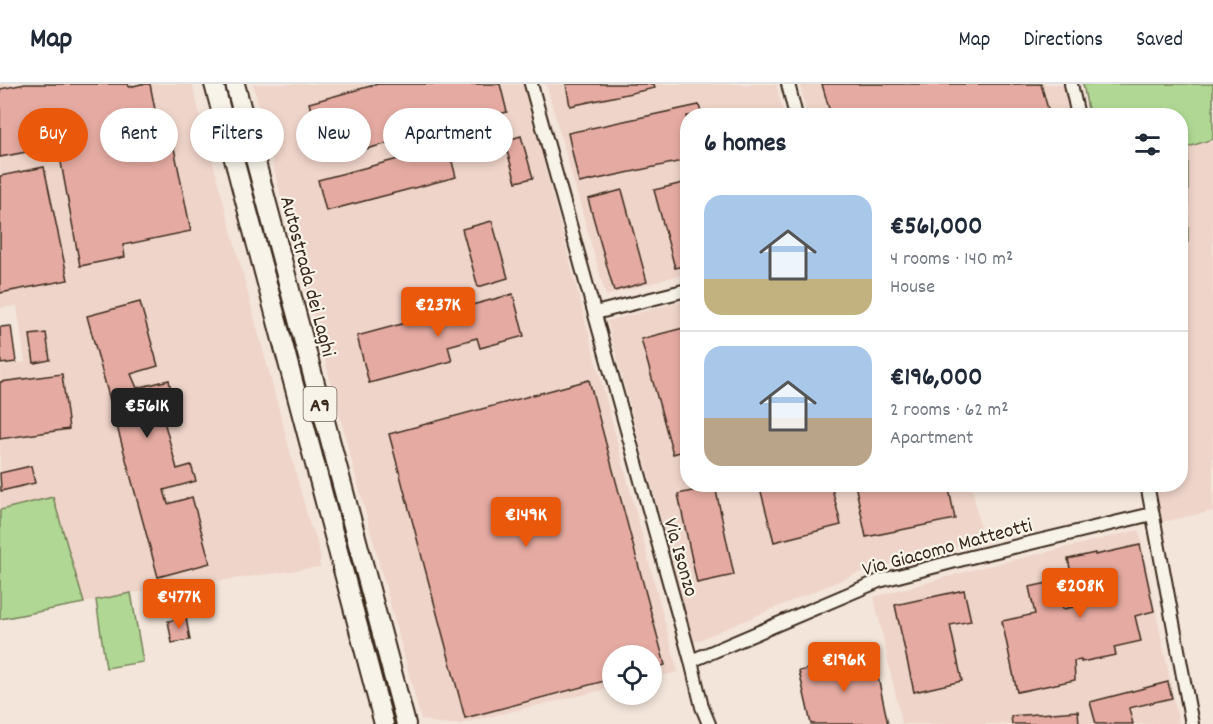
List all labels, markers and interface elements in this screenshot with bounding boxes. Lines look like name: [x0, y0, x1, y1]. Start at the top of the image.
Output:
text: Map: [30, 21, 72, 61]
text: Map: [959, 26, 990, 56]
text: Directions: [1023, 26, 1103, 56]
text: Saved: [1136, 26, 1183, 56]
chip: Buy: [18, 108, 88, 162]
chip: Rent: [100, 108, 178, 162]
chip: Filters: [190, 108, 284, 162]
chip: New: [296, 108, 371, 162]
chip: Apartment: [383, 108, 513, 162]
text: 6 homes: [704, 126, 786, 163]
icon: filters: [1131, 128, 1164, 161]
street label: Autostrada dei Laghi: [270, 193, 342, 361]
text: €561,000: [890, 209, 982, 246]
icon: home: [752, 219, 824, 291]
text: 4 rooms · 140 m²: [890, 246, 1013, 274]
text: House: [890, 274, 935, 302]
pin: €237K: [396, 287, 480, 338]
text: €237K: [415, 292, 461, 320]
text: €196,000: [890, 360, 982, 397]
icon: home: [752, 370, 824, 442]
road number: A9: [304, 387, 336, 421]
pin: €561K: [105, 388, 189, 439]
text: €561K: [125, 393, 169, 421]
text: 2 rooms · 62 m²: [890, 397, 1009, 425]
text: Apartment: [890, 425, 973, 453]
pin: €149K: [484, 497, 568, 548]
text: €149K: [505, 502, 547, 530]
street label: Via Giacomo Matteotti: [859, 512, 1036, 586]
street label: Via Isonzo: [654, 515, 705, 601]
pin: €208K: [1038, 568, 1122, 619]
text: €208K: [1056, 573, 1104, 601]
pin: €477K: [137, 579, 221, 630]
text: €477K: [157, 584, 201, 612]
pin: €196K: [802, 642, 886, 693]
map controls: [602, 645, 662, 705]
button: locate: [602, 645, 662, 705]
text: €196K: [822, 647, 866, 675]

